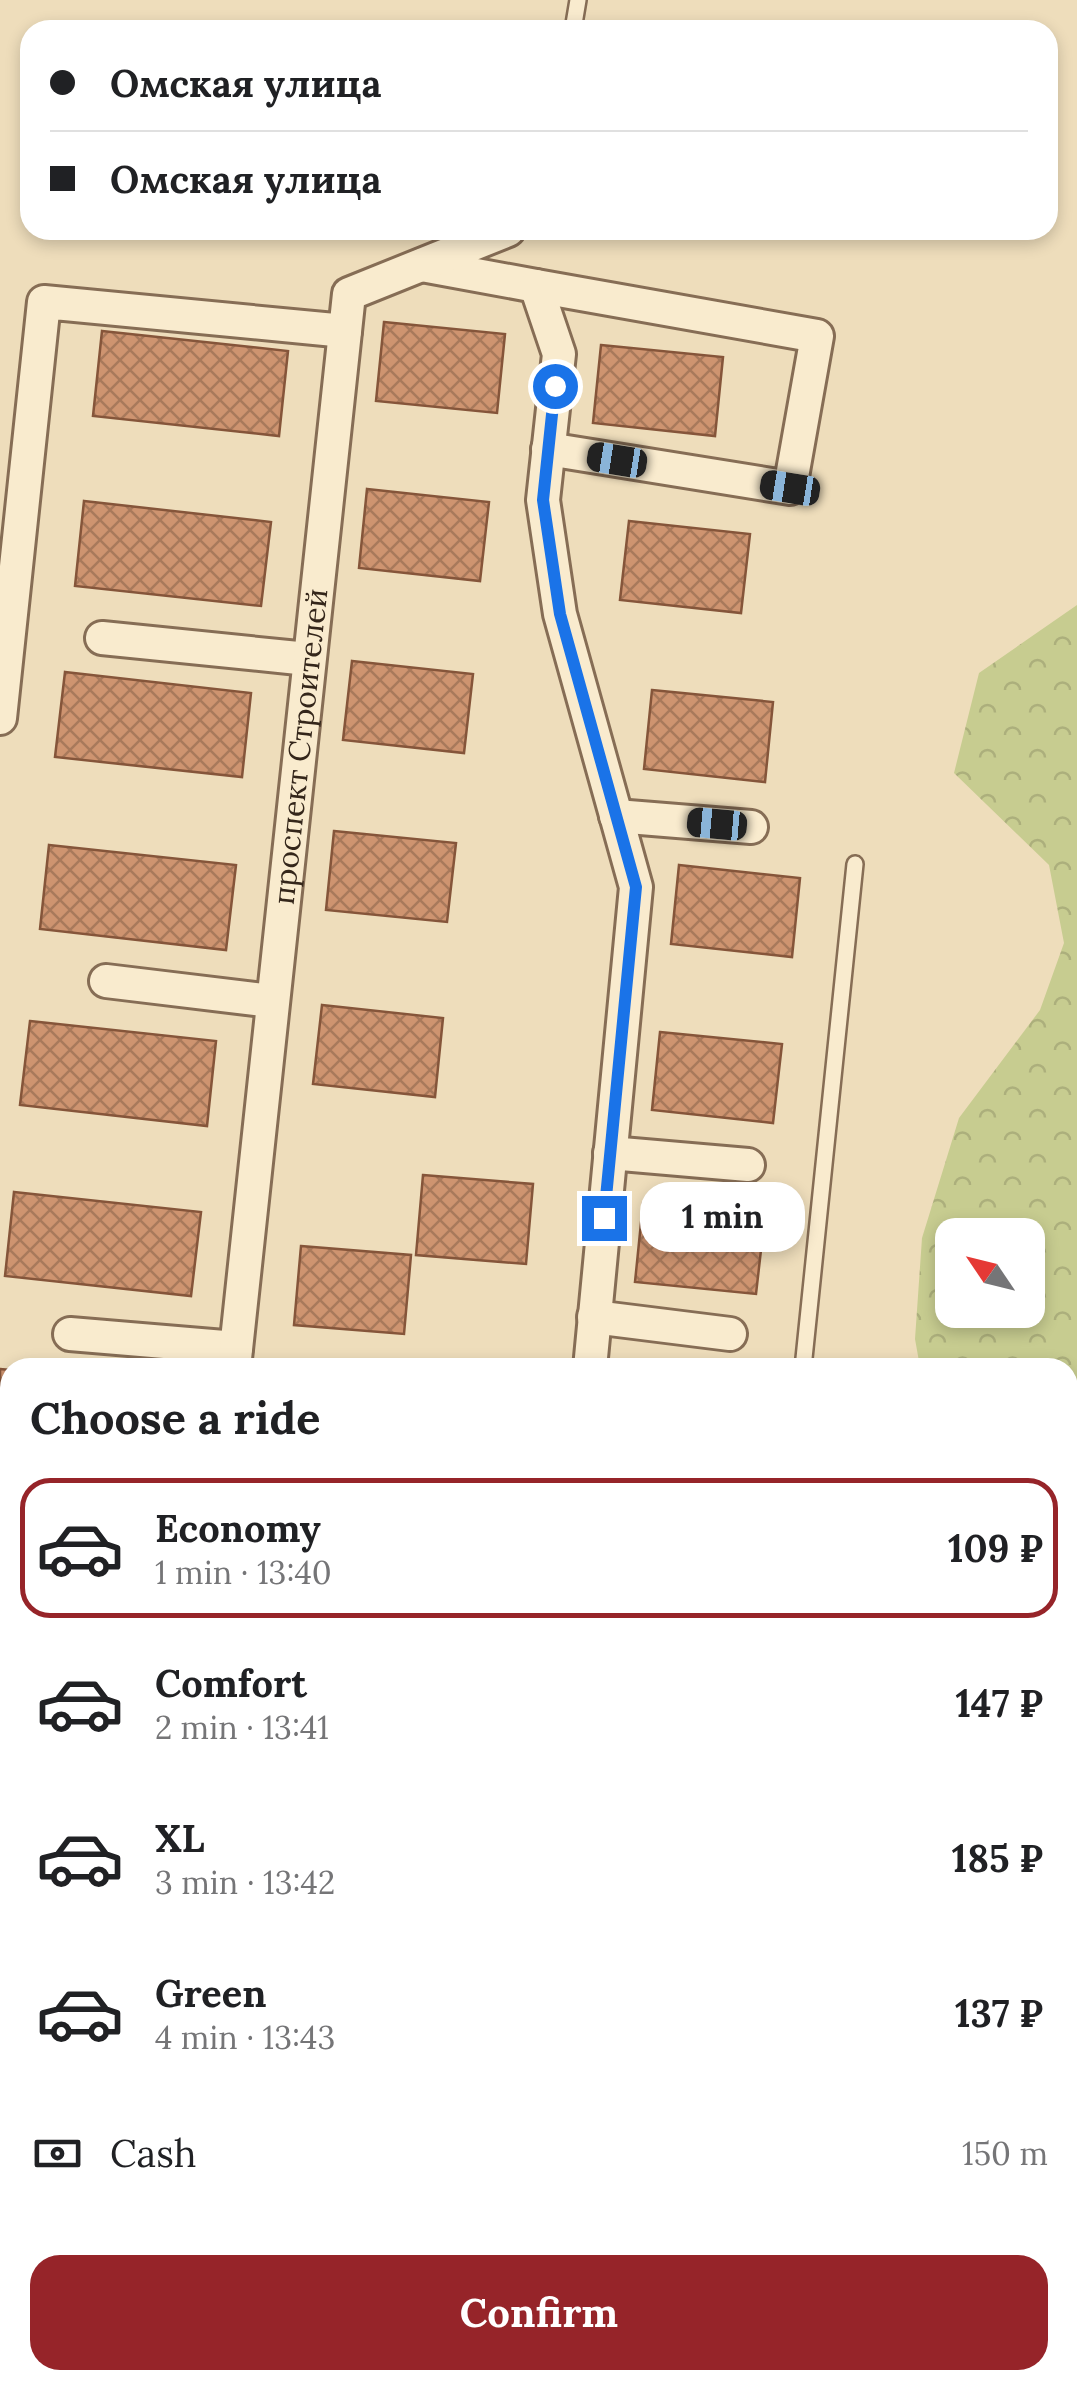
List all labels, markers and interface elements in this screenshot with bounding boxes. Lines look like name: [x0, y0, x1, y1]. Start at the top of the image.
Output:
text: Омская улица: [110, 59, 381, 107]
text: Омская улица: [110, 155, 381, 203]
route start: [533, 364, 578, 409]
car: [585, 440, 649, 480]
car: [758, 468, 822, 508]
street label: проспект Строителей: [264, 587, 335, 906]
car: [686, 806, 748, 842]
callout: 1 min: [639, 1183, 804, 1253]
route end: [582, 1196, 627, 1241]
text: 1 min: [682, 1196, 763, 1237]
north arrow: [935, 1218, 1045, 1328]
map controls: [935, 1218, 1045, 1328]
text: Choose a ride: [30, 1389, 320, 1446]
icon: car: [35, 1503, 125, 1593]
text: Economy: [155, 1504, 321, 1552]
text: 109 ₽: [948, 1524, 1043, 1572]
text: 1 min · 13:40: [155, 1552, 332, 1593]
icon: car: [35, 1658, 125, 1748]
text: Comfort: [155, 1659, 307, 1707]
text: 147 ₽: [955, 1679, 1043, 1727]
text: 2 min · 13:41: [155, 1707, 329, 1748]
icon: car: [35, 1813, 125, 1903]
text: XL: [155, 1814, 205, 1862]
text: 185 ₽: [952, 1834, 1043, 1882]
text: 3 min · 13:42: [155, 1862, 335, 1903]
icon: car: [35, 1968, 125, 2058]
text: Green: [155, 1969, 267, 2017]
text: 137 ₽: [955, 1989, 1043, 2037]
text: 4 min · 13:43: [155, 2017, 335, 2058]
icon: cash: [30, 2126, 85, 2181]
text: Cash: [110, 2129, 197, 2177]
text: 150 m: [962, 2133, 1048, 2174]
button: Confirm: [30, 2255, 1048, 2370]

